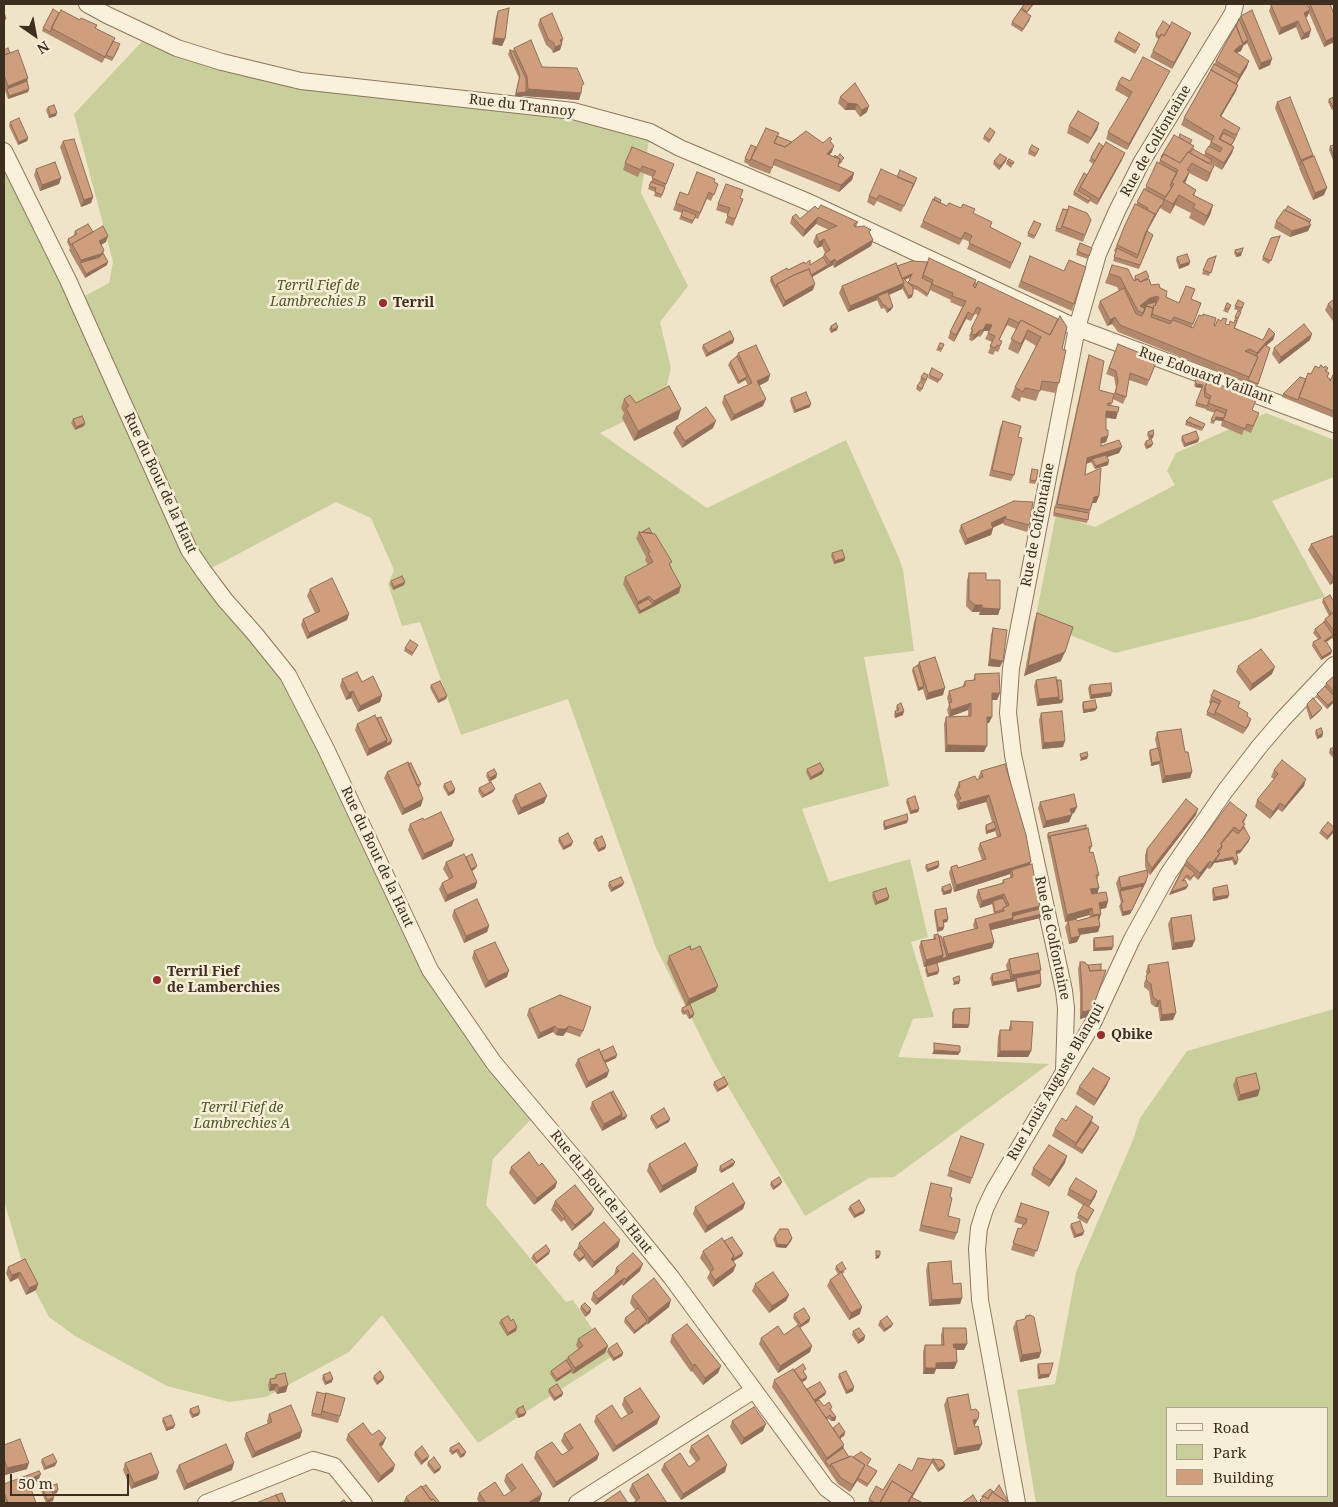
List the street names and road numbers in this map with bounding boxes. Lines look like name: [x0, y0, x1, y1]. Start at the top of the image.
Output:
street label: Rue de Colfontaine: [1117, 82, 1195, 200]
street label: Rue du Trannoy: [468, 91, 576, 121]
street label: Rue Edouard Vaillant: [1137, 344, 1275, 408]
street label: Rue du Bout de la Haut: [120, 410, 200, 556]
street label: Rue de Colfontaine: [1018, 462, 1058, 588]
street label: Rue du Bout de la Haut: [337, 784, 417, 930]
street label: Rue de Colfontaine: [1031, 875, 1073, 1001]
street label: Rue Louis Auguste Blanqui: [1004, 1000, 1108, 1164]
street label: Rue du Bout de la Haut: [546, 1127, 656, 1257]

